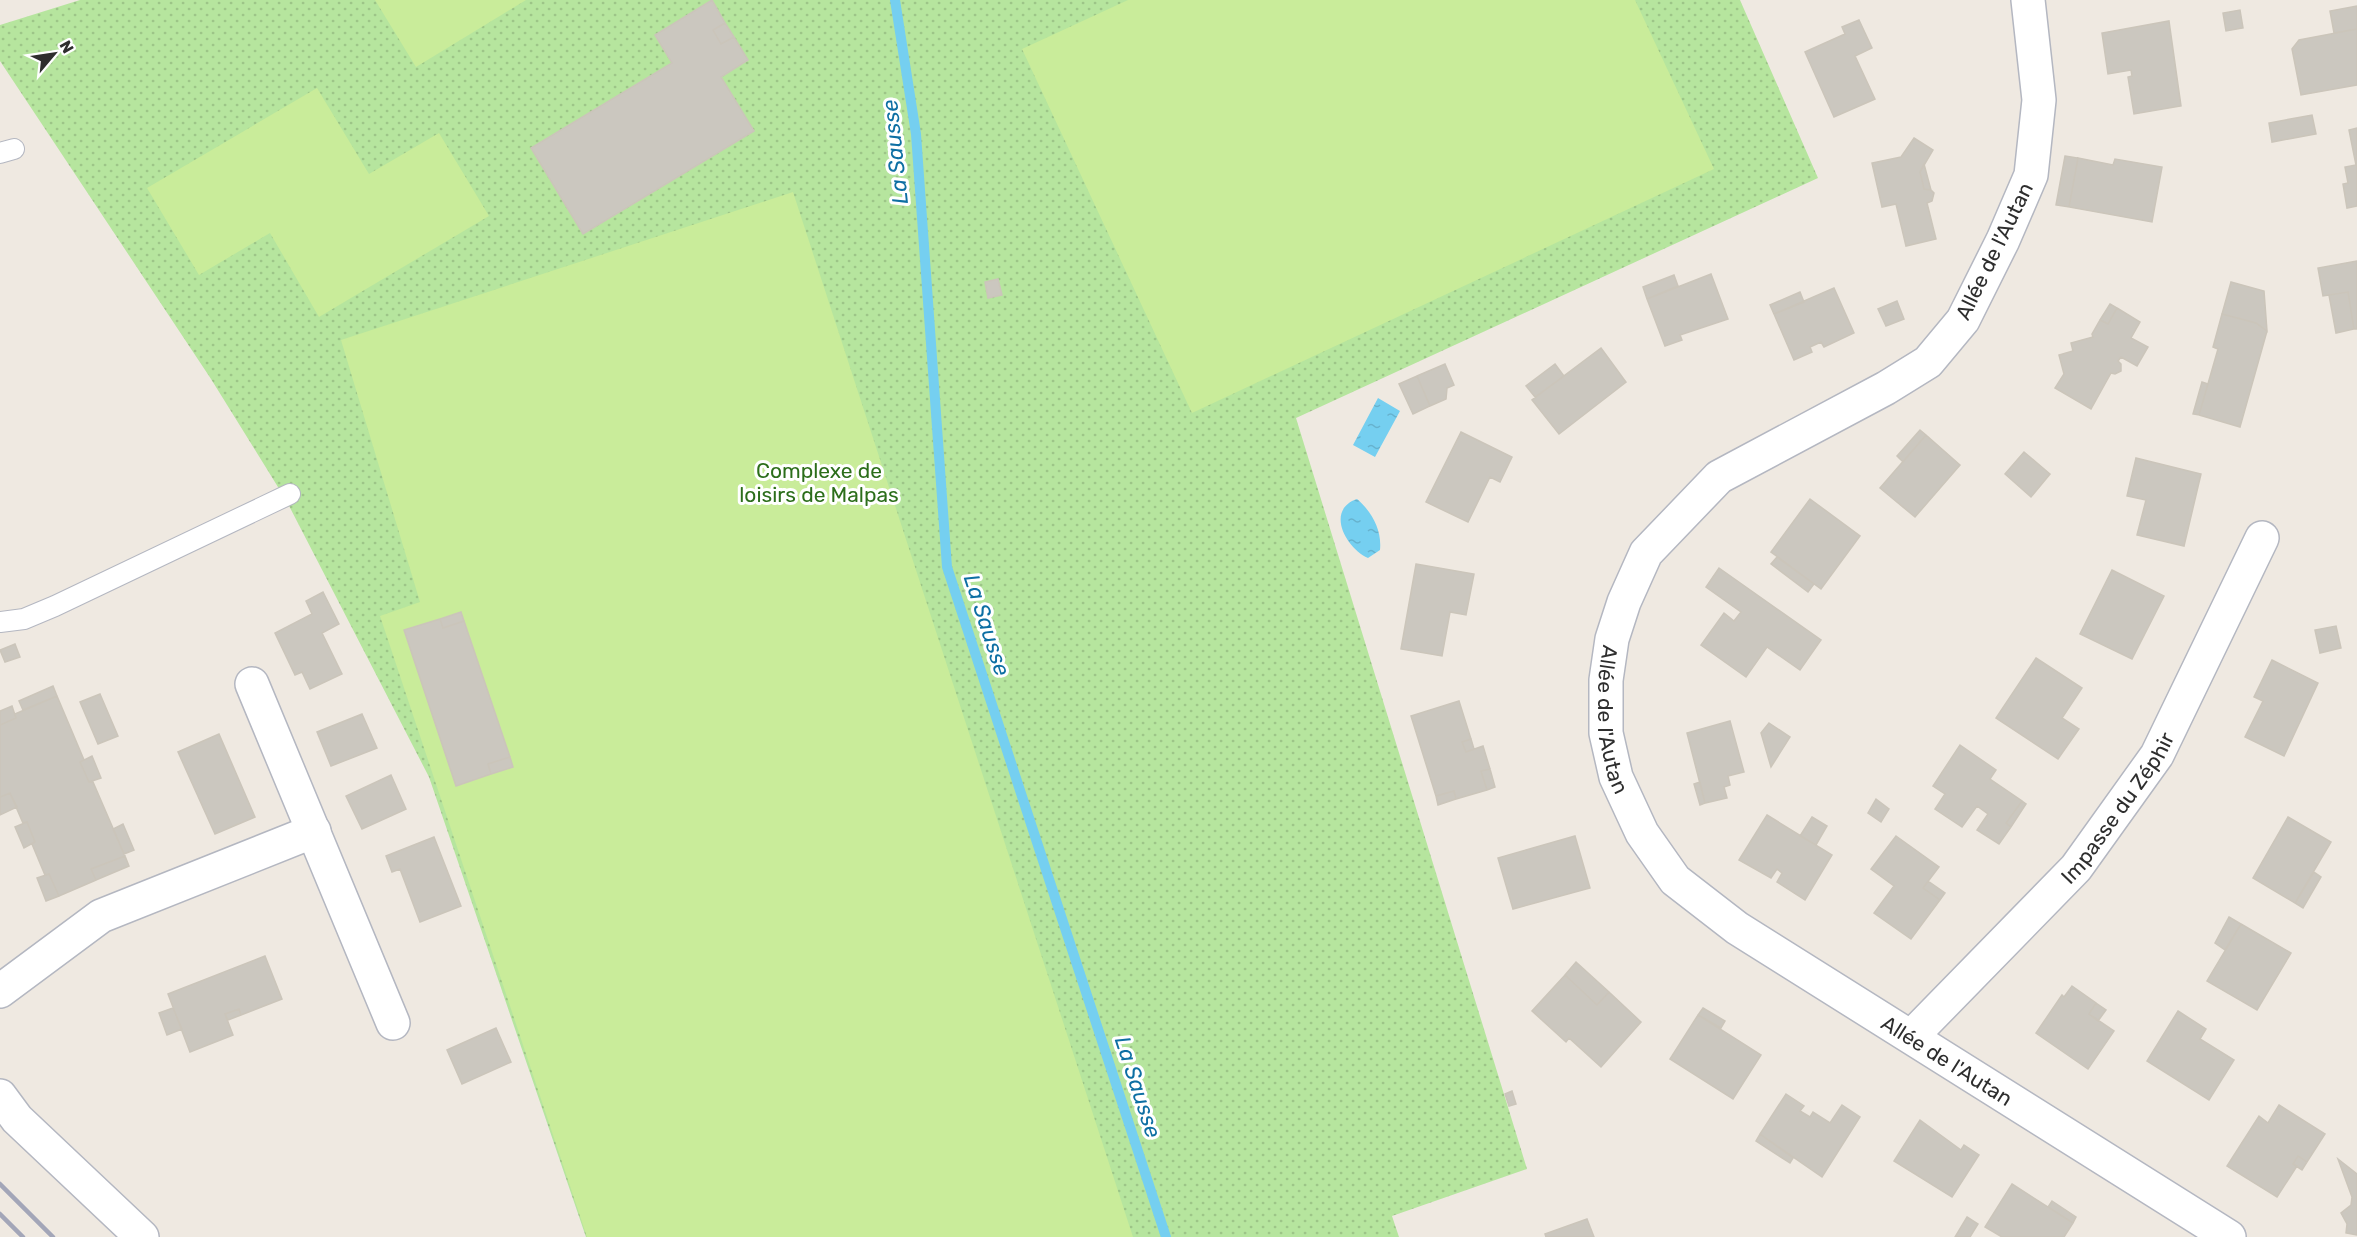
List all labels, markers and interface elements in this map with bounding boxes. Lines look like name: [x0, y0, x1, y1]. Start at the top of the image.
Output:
north arrow: [24, 24, 84, 84]
text: N: [56, 37, 78, 57]
water label: La Sausse: [876, 98, 914, 206]
street label: Allée de l'Autan: [1950, 178, 2038, 324]
park label: Complexe de loisirs de Malpas: [739, 458, 899, 507]
water label: La Sausse: [958, 571, 1016, 679]
street label: Allée de l'Autan: [1593, 644, 1634, 798]
street label: Impasse du Zéphir: [2055, 728, 2179, 889]
street label: Allée de l'Autan: [1877, 1010, 2017, 1111]
water label: La Sausse: [1109, 1033, 1167, 1141]

